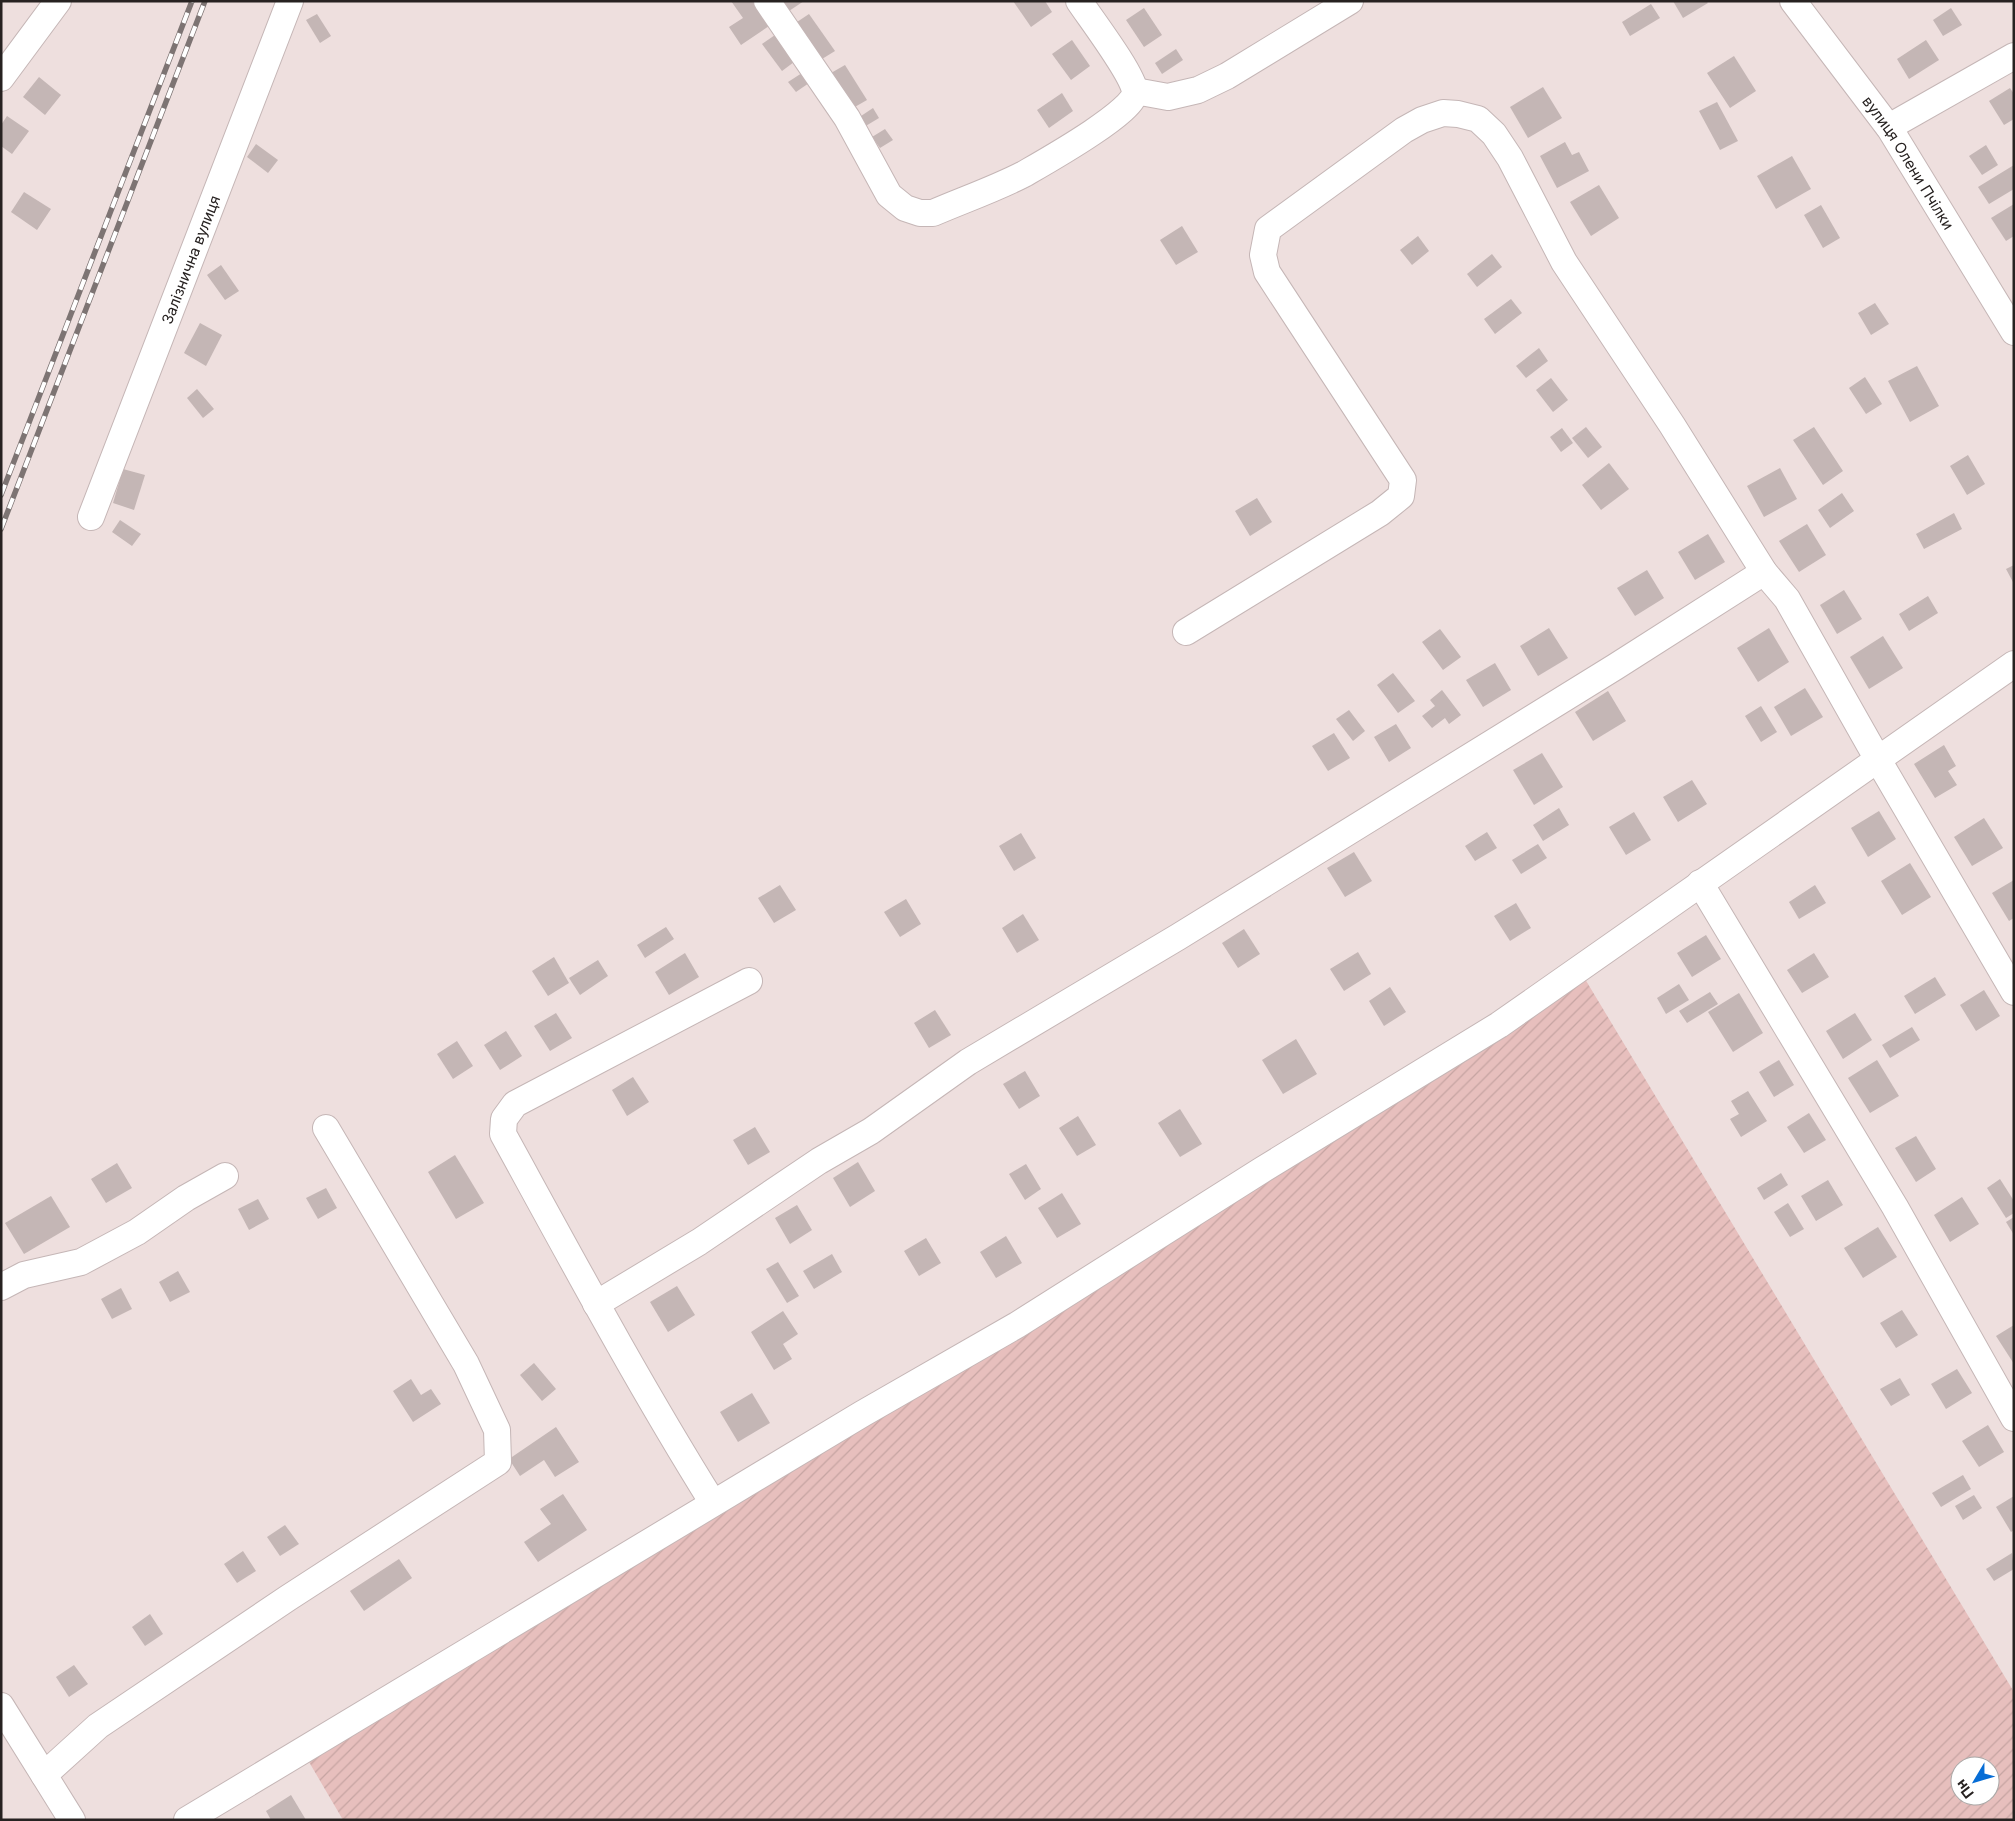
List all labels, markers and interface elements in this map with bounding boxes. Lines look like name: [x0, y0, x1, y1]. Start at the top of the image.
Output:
street label: вулиця Олени Пчілки: [1859, 92, 1959, 233]
street label: Залізнична вулиця: [157, 192, 224, 327]
north arrow: [1950, 1756, 2000, 1806]
text: Пн: [1952, 1777, 1977, 1802]

